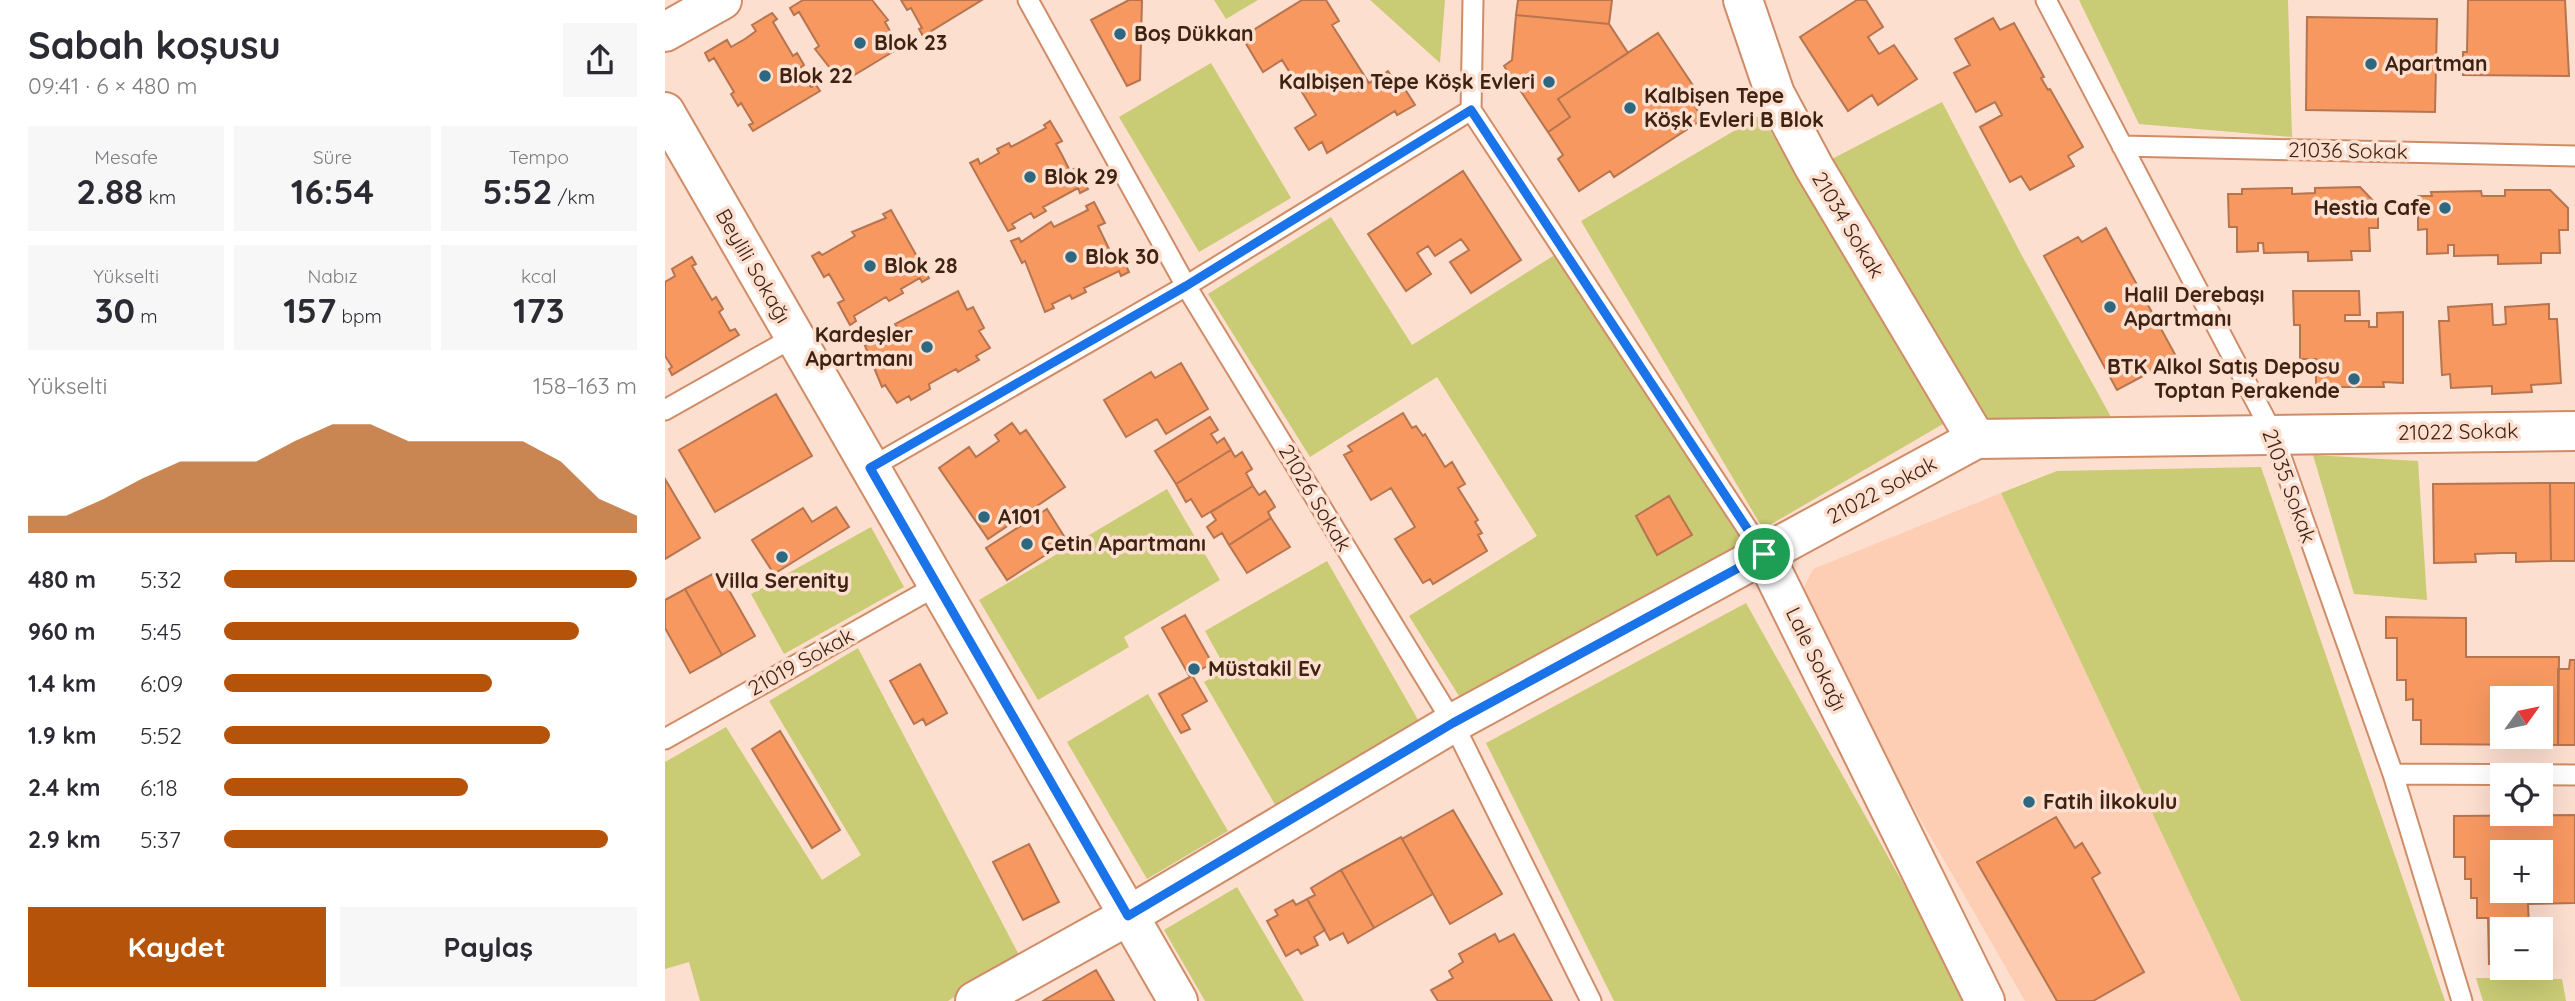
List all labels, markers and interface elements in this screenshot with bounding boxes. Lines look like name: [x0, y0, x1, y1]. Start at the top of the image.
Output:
place label: Boş Dükkan: [1134, 20, 1254, 46]
text: Sabah koşusu: [28, 21, 281, 69]
button: share: [563, 23, 637, 97]
marker: Boş Dükkan: [1112, 26, 1128, 42]
place label: Blok 23: [874, 29, 947, 55]
marker: Blok 23: [852, 35, 868, 51]
place label: Apartman: [2385, 50, 2488, 76]
marker: Apartman: [2363, 56, 2379, 72]
place label: Blok 22: [779, 62, 853, 88]
marker: Blok 22: [757, 68, 773, 84]
place label: Kalbişen Tepe Köşk Evleri: [1279, 68, 1535, 94]
text: 09:41 · 6 × 480 m: [28, 71, 197, 100]
marker: Kalbişen Tepe Köşk Evleri: [1541, 74, 1557, 90]
place label: Kalbişen Tepe Köşk Evleri B Blok: [1644, 82, 1824, 132]
marker: Kalbişen Tepe Köşk Evleri B Blok: [1622, 100, 1638, 116]
street label: 21036 Sokak: [2288, 136, 2408, 164]
text: Mesafe: [94, 145, 158, 169]
text: Süre: [313, 145, 352, 169]
text: Tempo: [509, 145, 569, 169]
place label: Blok 29: [1044, 163, 1118, 189]
street label: 21034 Sokak: [1807, 167, 1891, 282]
text: 2.88: [76, 169, 143, 213]
text: 16:54: [291, 169, 374, 213]
text: 5:52: [483, 169, 552, 213]
marker: Blok 29: [1022, 169, 1038, 185]
text: km: [143, 185, 176, 209]
text: /km: [552, 185, 595, 209]
place label: Hestia Cafe: [2313, 194, 2431, 220]
marker: Hestia Cafe: [2437, 200, 2453, 216]
street label: Beylili Sokağı: [711, 204, 797, 327]
place label: Blok 30: [1085, 243, 1159, 269]
marker: Blok 30: [1063, 249, 1079, 265]
place label: Blok 28: [884, 252, 958, 278]
marker: Blok 28: [862, 258, 878, 274]
text: Yükselti: [93, 264, 159, 288]
text: Nabız: [307, 264, 358, 288]
text: kcal: [521, 264, 557, 288]
place label: Halil Derebaşı Apartmanı: [2124, 281, 2265, 331]
text: 30: [95, 288, 135, 332]
text: 157: [283, 288, 336, 332]
text: 173: [513, 288, 565, 332]
marker: Halil Derebaşı Apartmanı: [2102, 299, 2118, 315]
text: m: [135, 304, 158, 328]
text: bpm: [336, 304, 382, 328]
place label: Kardeşler Apartmanı: [805, 321, 913, 371]
marker: Kardeşler Apartmanı: [919, 339, 935, 355]
place label: BTK Alkol Satış Deposu Toptan Perakende: [2107, 353, 2340, 403]
text: Yükselti: [28, 371, 107, 400]
text: 158–163 m: [533, 371, 637, 400]
marker: BTK Alkol Satış Deposu Toptan Perakende: [2346, 371, 2362, 387]
street label: 21022 Sokak: [2398, 417, 2518, 445]
street label: 21035 Sokak: [2257, 425, 2323, 546]
street label: 21026 Sokak: [1274, 439, 1358, 556]
street label: 21022 Sokak: [1822, 449, 1941, 529]
place label: A101: [998, 503, 1041, 529]
marker: A101: [976, 509, 992, 525]
pin: [1734, 524, 1794, 584]
place label: Çetin Apartmanı: [1041, 530, 1206, 556]
icon: arrive: [1745, 535, 1783, 573]
marker: Çetin Apartmanı: [1019, 536, 1035, 552]
marker: Villa Serenity: [774, 549, 790, 565]
text: 480 m: [28, 565, 96, 594]
text: 5:32: [140, 565, 182, 594]
place label: Villa Serenity: [715, 567, 849, 593]
street label: Lale Sokağı: [1781, 602, 1853, 715]
text: 960 m: [28, 617, 96, 646]
text: 5:45: [140, 617, 182, 646]
street label: 21019 Sokak: [743, 621, 858, 701]
place label: Müstakil Ev: [1208, 655, 1322, 681]
marker: Müstakil Ev: [1186, 661, 1202, 677]
text: 1.4 km: [28, 669, 96, 698]
text: 6:09: [140, 669, 183, 698]
north arrow: [2490, 686, 2553, 749]
map controls: [2490, 686, 2553, 980]
text: 1.9 km: [28, 721, 96, 750]
text: 5:52: [140, 721, 182, 750]
button: locate: [2490, 763, 2553, 826]
text: 2.4 km: [28, 773, 100, 802]
text: 6:18: [140, 773, 178, 802]
place label: Fatih İlkokulu: [2043, 788, 2177, 814]
marker: Fatih İlkokulu: [2021, 794, 2037, 810]
text: 2.9 km: [28, 825, 101, 854]
text: 5:37: [140, 825, 181, 854]
button: +: [2490, 840, 2553, 903]
button: Kaydet: [28, 907, 326, 987]
button: Paylaş: [340, 907, 637, 987]
button: −: [2490, 917, 2553, 980]

